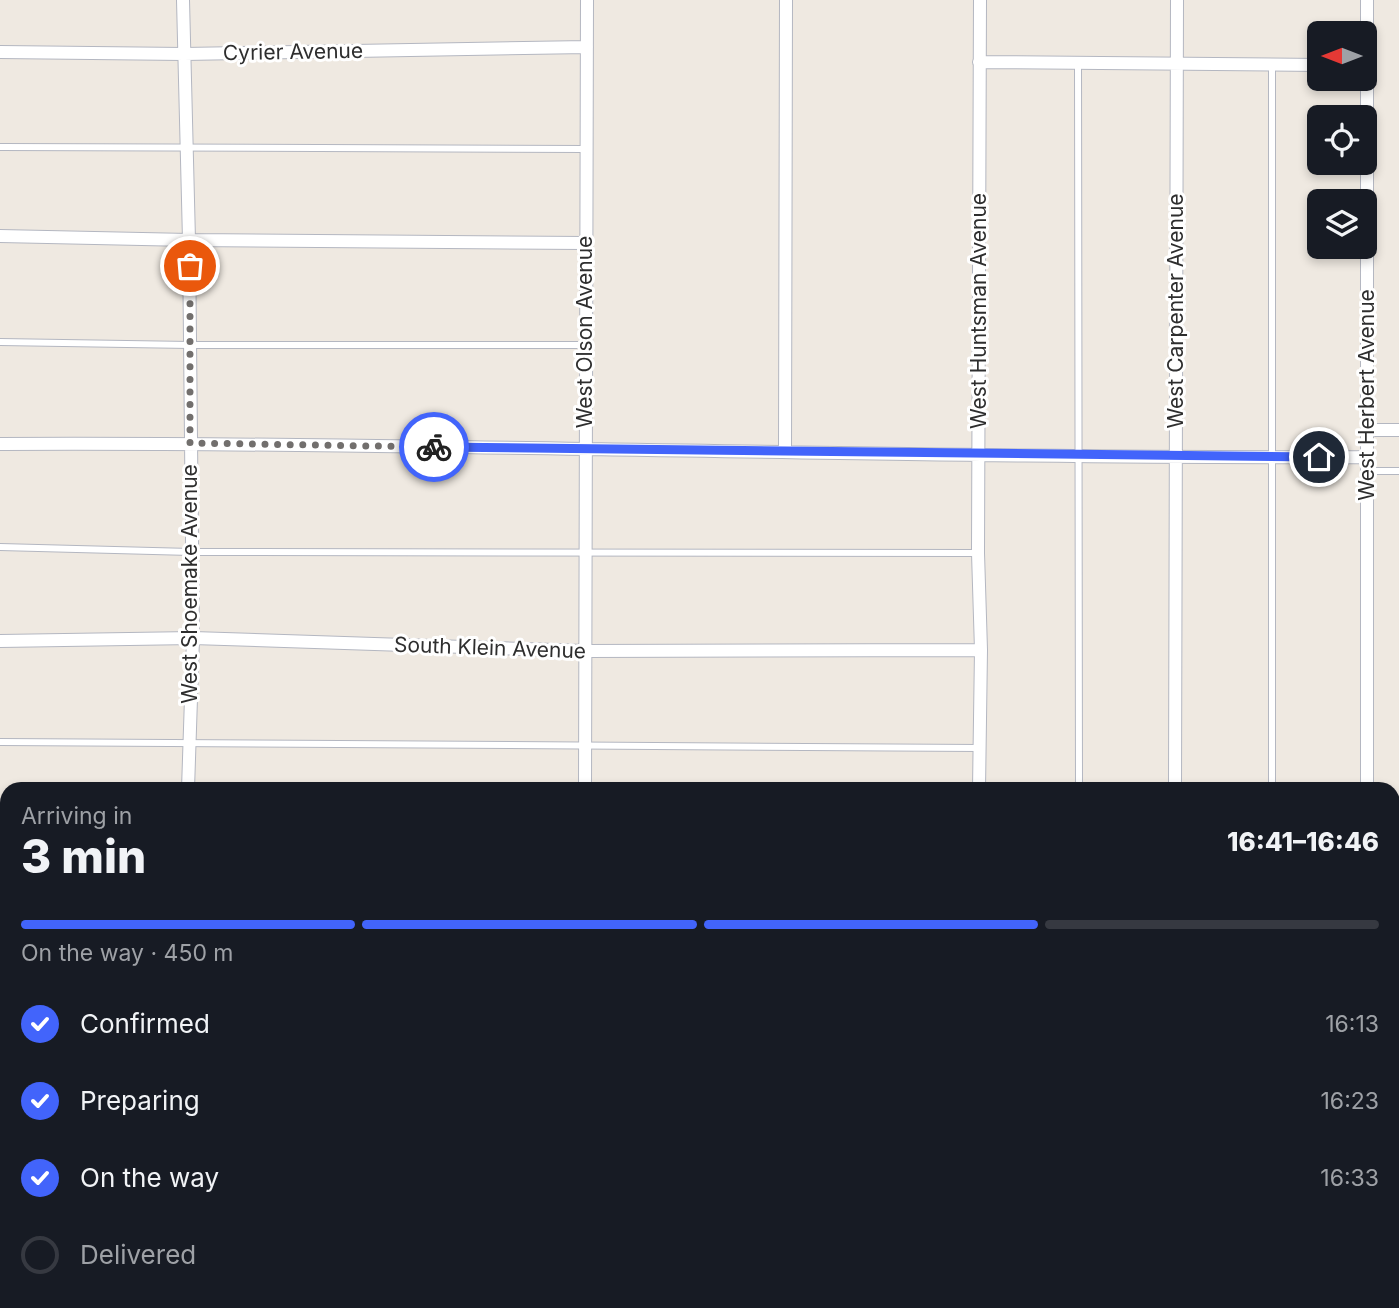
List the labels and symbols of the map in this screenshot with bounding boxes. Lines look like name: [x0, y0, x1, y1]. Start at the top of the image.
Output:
north arrow: [1307, 21, 1377, 91]
street label: Cyrier Avenue: [223, 38, 363, 65]
street label: West Huntsman Avenue: [966, 193, 991, 429]
street label: West Carpenter Avenue: [1163, 193, 1188, 429]
pin: [160, 236, 220, 296]
street label: West Olson Avenue: [572, 236, 597, 428]
street label: West Herbert Avenue: [1354, 289, 1379, 501]
courier: [399, 412, 469, 482]
pin: [1289, 427, 1349, 487]
street label: West Shoemake Avenue: [177, 464, 202, 704]
street label: South Klein Avenue: [393, 632, 587, 663]

